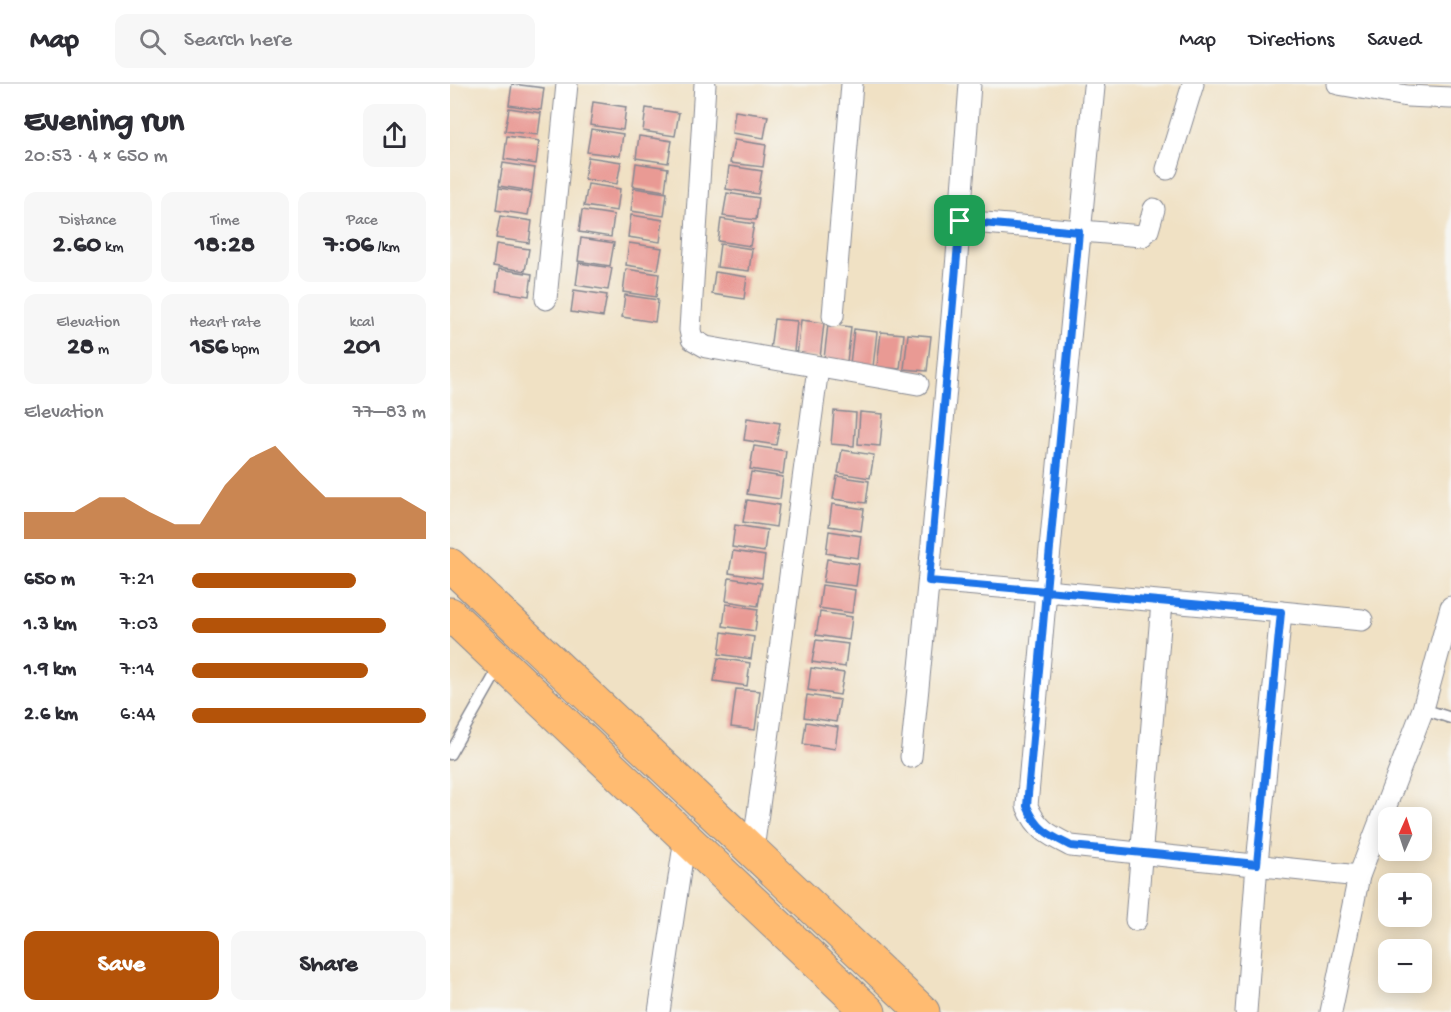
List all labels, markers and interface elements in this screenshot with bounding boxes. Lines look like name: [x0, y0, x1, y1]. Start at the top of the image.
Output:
search box: [115, 14, 535, 68]
text: Map: [30, 25, 79, 58]
icon: search: [136, 25, 169, 58]
text: Search here: [184, 28, 292, 54]
text: Map: [1179, 29, 1216, 54]
text: Directions: [1249, 29, 1334, 54]
text: Saved: [1367, 29, 1421, 54]
text: Evening run: [24, 104, 184, 142]
button: share: [363, 104, 426, 167]
text: 20:53 · 4 × 650 m: [24, 146, 168, 169]
pin: [934, 195, 985, 246]
icon: arrive: [943, 204, 976, 237]
text: Distance: [60, 212, 116, 231]
text: Time: [210, 212, 240, 231]
text: Pace: [346, 212, 378, 231]
text: 2.60: [52, 231, 101, 262]
text: 18:28: [195, 231, 255, 262]
text: 7:06: [324, 231, 374, 262]
text: km: [101, 239, 124, 258]
text: /km: [374, 239, 400, 258]
text: Elevation: [56, 314, 120, 333]
text: Heart rate: [189, 314, 261, 333]
text: kcal: [350, 314, 374, 333]
text: 28: [67, 333, 94, 364]
text: 156: [191, 333, 228, 364]
text: 201: [343, 333, 381, 364]
text: m: [94, 341, 109, 360]
text: bpm: [228, 341, 259, 360]
text: Elevation: [24, 402, 104, 425]
text: 77–83 m: [353, 402, 426, 425]
text: 650 m: [24, 569, 75, 592]
text: 7:21: [120, 569, 155, 592]
text: 1.3 km: [24, 614, 77, 637]
text: 7:03: [120, 614, 158, 637]
text: 1.9 km: [24, 659, 76, 682]
text: 7:14: [120, 659, 154, 682]
text: 2.6 km: [24, 704, 78, 727]
text: 6:44: [120, 704, 155, 727]
north arrow: [1378, 807, 1432, 861]
map controls: [1378, 807, 1432, 993]
button: +: [1378, 873, 1432, 927]
button: Save: [24, 931, 219, 1000]
button: Share: [231, 931, 426, 1000]
button: −: [1378, 939, 1432, 993]

